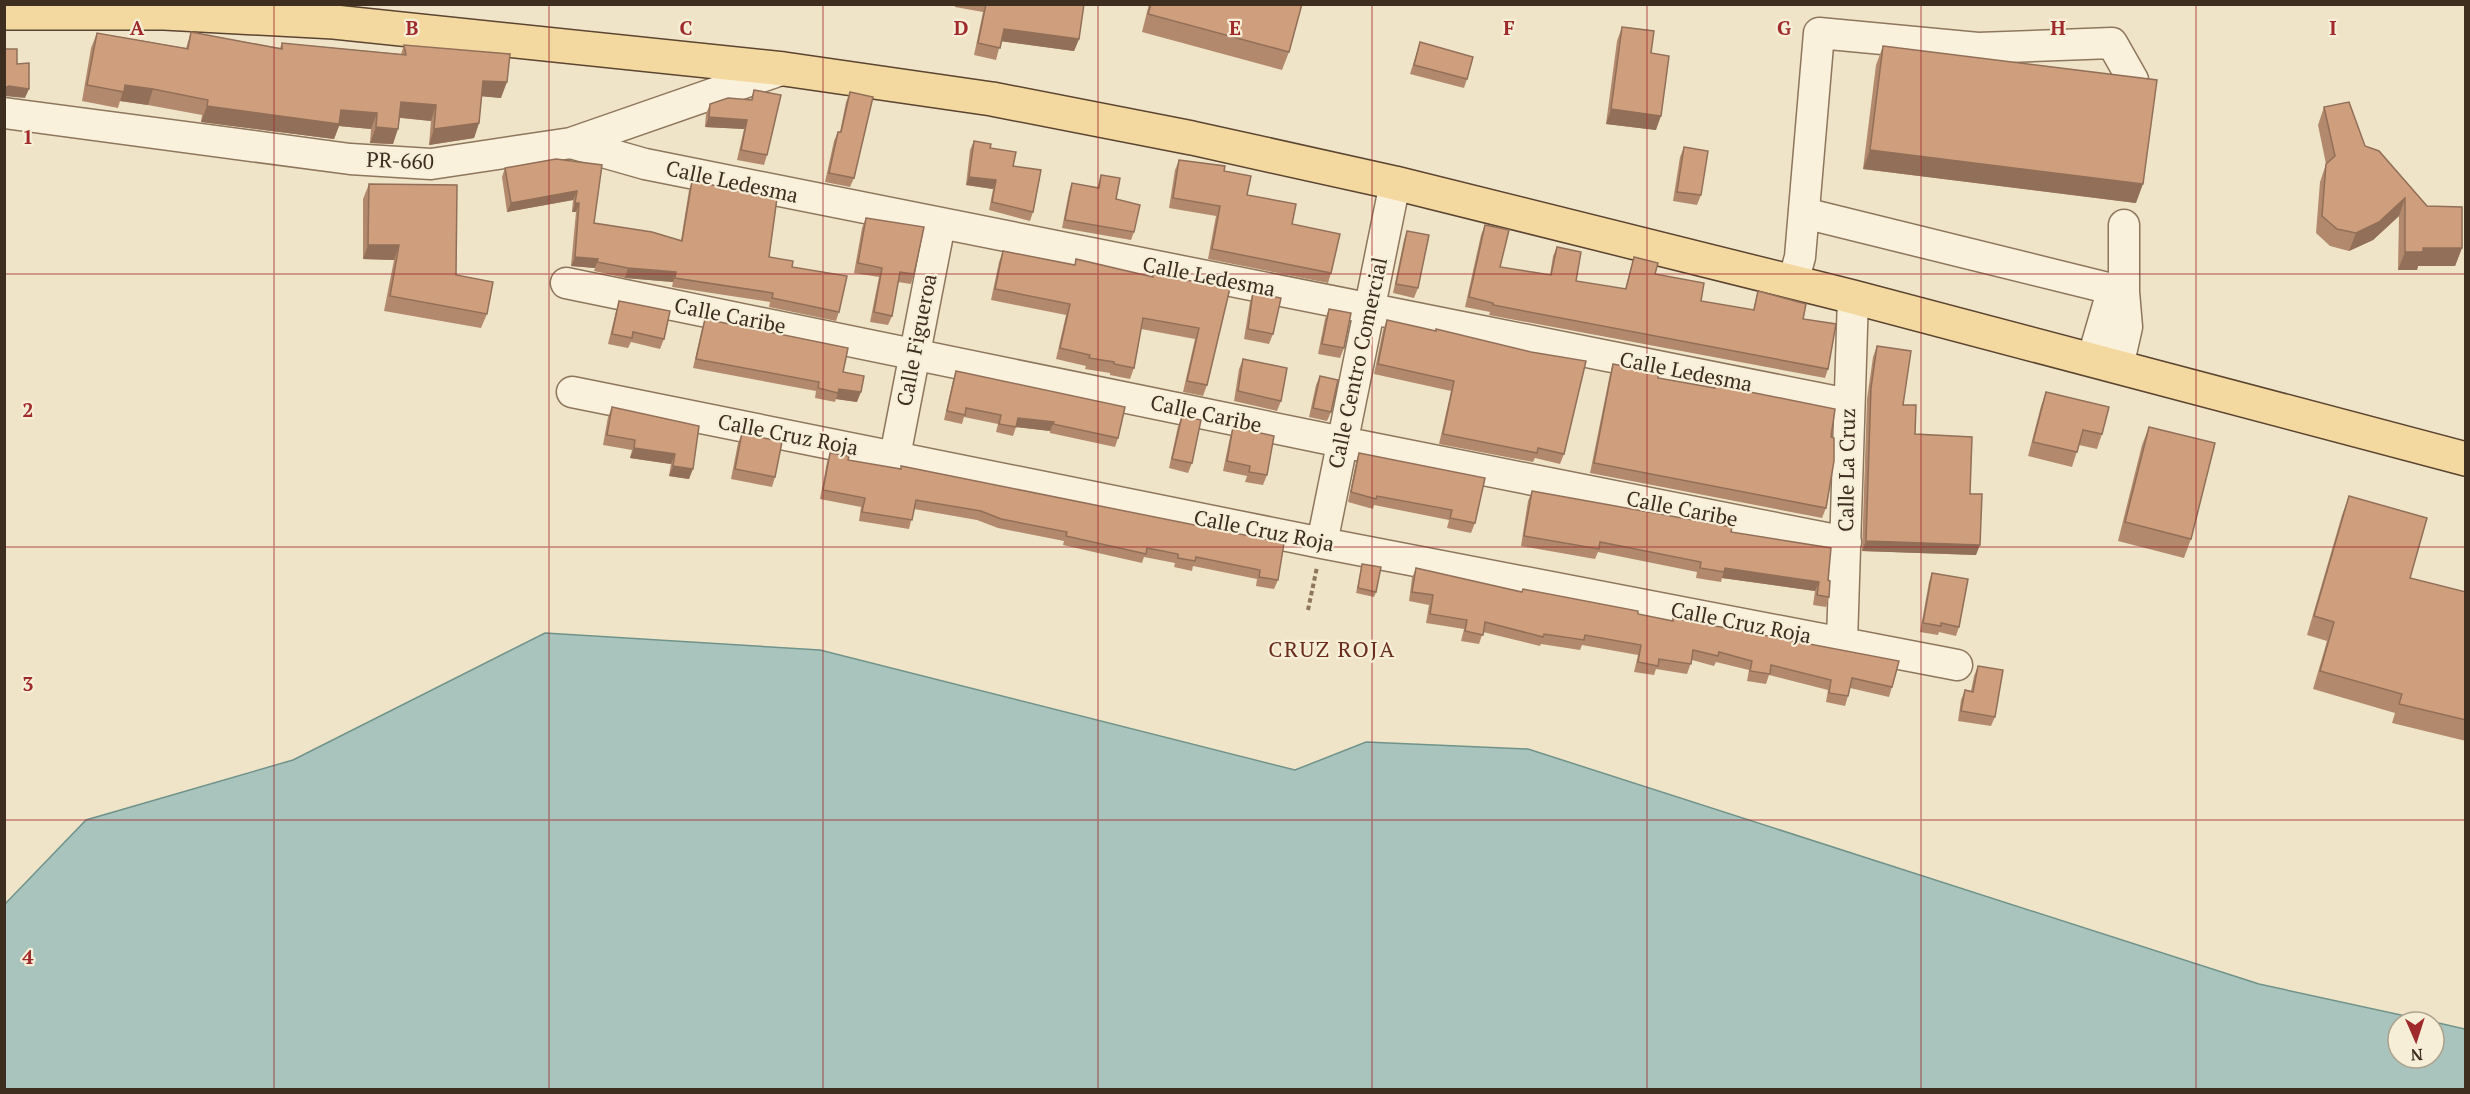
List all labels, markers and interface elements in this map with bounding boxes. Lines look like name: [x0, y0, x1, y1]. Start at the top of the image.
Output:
text: A: [130, 14, 145, 41]
text: B: [406, 14, 419, 41]
text: C: [679, 14, 693, 41]
text: D: [954, 14, 968, 41]
text: E: [1229, 14, 1241, 41]
text: F: [1503, 14, 1515, 41]
text: G: [1777, 14, 1791, 41]
text: H: [2050, 14, 2066, 41]
text: I: [2329, 14, 2337, 41]
text: 1: [22, 123, 34, 150]
street label: PR-660: [366, 145, 434, 175]
street label: Calle Ledesma: [663, 153, 801, 209]
street label: Calle Ledesma: [1140, 249, 1278, 303]
street label: Calle Centro Comercial: [1321, 254, 1393, 471]
street label: Calle Figueroa: [889, 271, 943, 408]
street label: Calle Caribe: [672, 290, 788, 340]
street label: Calle Ledesma: [1617, 344, 1755, 398]
street label: Calle Caribe: [1148, 388, 1264, 438]
text: 2: [22, 396, 34, 423]
street label: Calle Cruz Roja: [715, 407, 861, 461]
street label: Calle La Cruz: [1831, 408, 1861, 532]
street label: Calle Caribe: [1624, 483, 1740, 533]
street label: Calle Cruz Roja: [1191, 503, 1337, 557]
street label: Calle Cruz Roja: [1668, 595, 1814, 649]
district label: CRUZ ROJA: [1268, 634, 1396, 663]
text: 3: [22, 670, 34, 697]
text: 4: [22, 943, 34, 970]
north arrow: [2386, 1010, 2446, 1070]
text: N: [2410, 1044, 2423, 1066]

